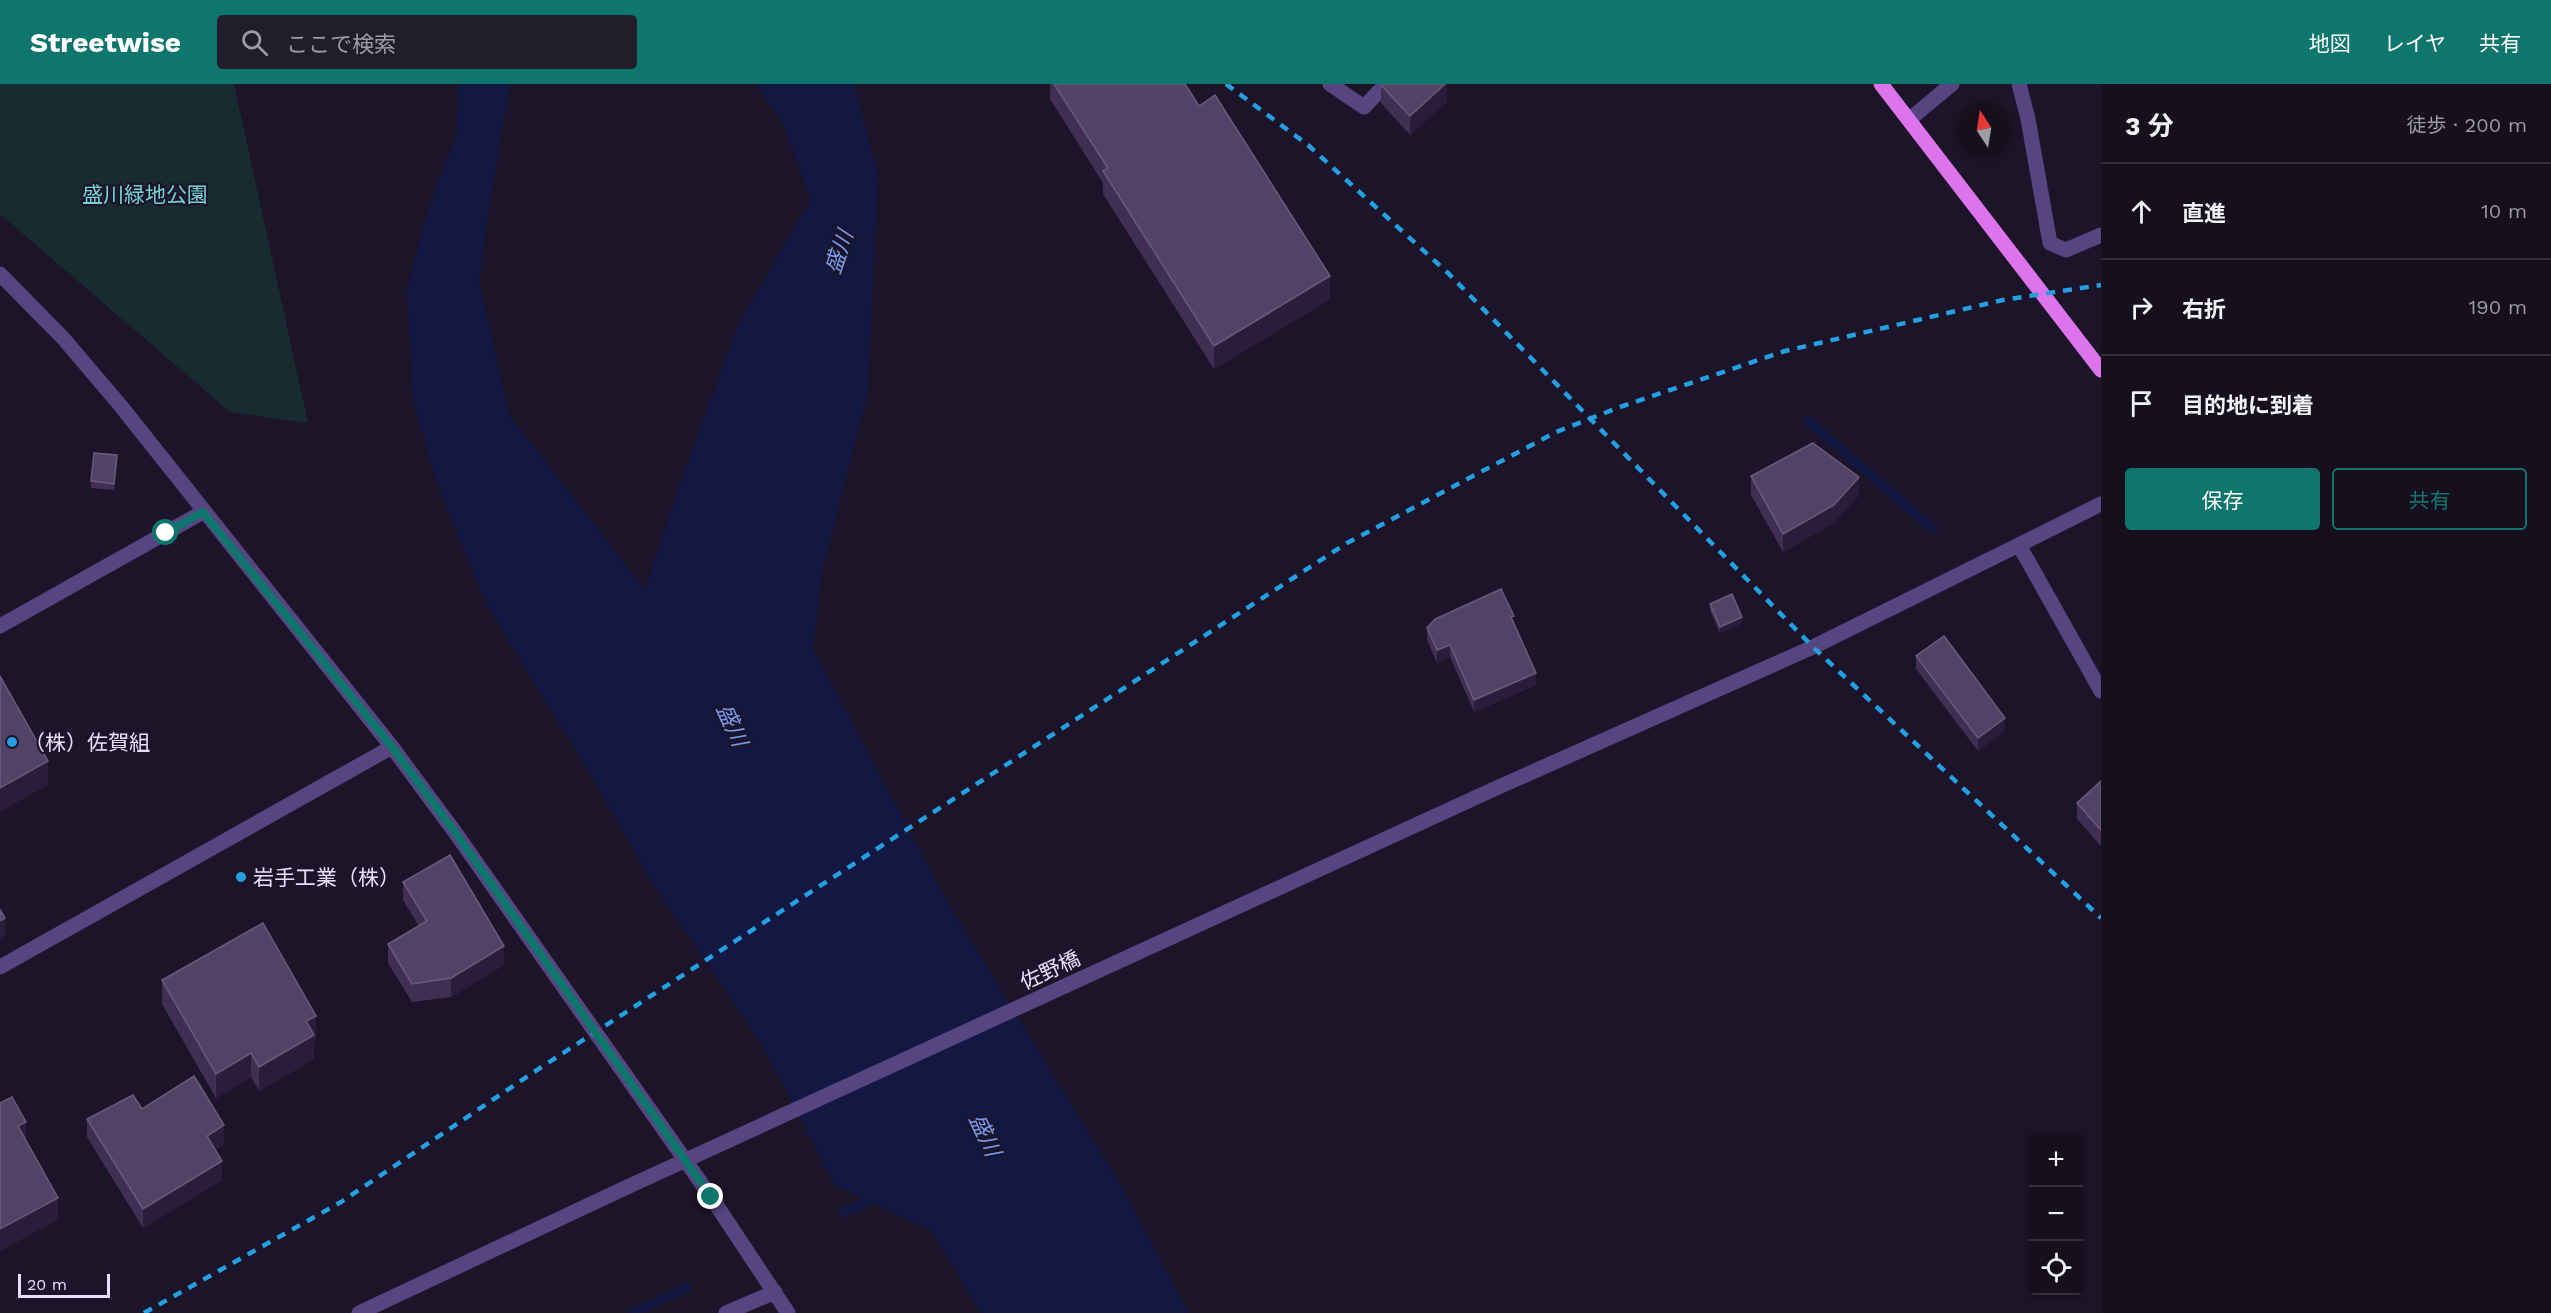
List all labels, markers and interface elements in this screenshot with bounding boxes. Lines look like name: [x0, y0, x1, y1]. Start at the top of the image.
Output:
search box: [217, 15, 637, 69]
text: Streetwise: [30, 26, 181, 59]
icon: search: [238, 26, 271, 59]
text: 地図: [2309, 31, 2351, 56]
text: レイヤ: [2384, 31, 2446, 56]
text: 共有: [2479, 31, 2521, 56]
text: ここで検索: [286, 32, 396, 57]
north arrow: [1957, 102, 2011, 156]
text: 3 分: [2125, 111, 2174, 141]
text: 徒歩 · 200 m: [2406, 113, 2527, 137]
park label: 盛川緑地公園: [82, 182, 208, 207]
icon: ahead: [2125, 195, 2158, 228]
text: 10 m: [2481, 199, 2527, 223]
text: 直進: [2182, 201, 2226, 226]
water label: 盛川: [820, 225, 859, 277]
icon: right: [2125, 291, 2158, 324]
text: 190 m: [2469, 295, 2527, 319]
text: 右折: [2182, 297, 2226, 322]
icon: arrive: [2125, 387, 2158, 420]
text: 目的地に到着: [2182, 393, 2314, 418]
button: 保存: [2125, 468, 2320, 530]
button: 共有: [2332, 468, 2527, 530]
route start: [152, 519, 178, 545]
water label: 盛川: [712, 700, 753, 752]
place label: （株）佐賀組: [24, 730, 150, 755]
marker: （株）佐賀組: [5, 735, 19, 749]
place label: 岩手工業（株）: [253, 865, 400, 890]
marker: 岩手工業（株）: [234, 870, 248, 884]
street label: 佐野橋: [1016, 945, 1084, 995]
water label: 盛川: [964, 1110, 1006, 1162]
map controls: [2029, 1133, 2083, 1295]
button: +: [2029, 1133, 2083, 1187]
route end: [697, 1183, 723, 1209]
button: −: [2029, 1187, 2083, 1241]
button: locate: [2029, 1241, 2083, 1295]
scale bar: [18, 1271, 110, 1298]
text: 20 m: [27, 1275, 67, 1294]

